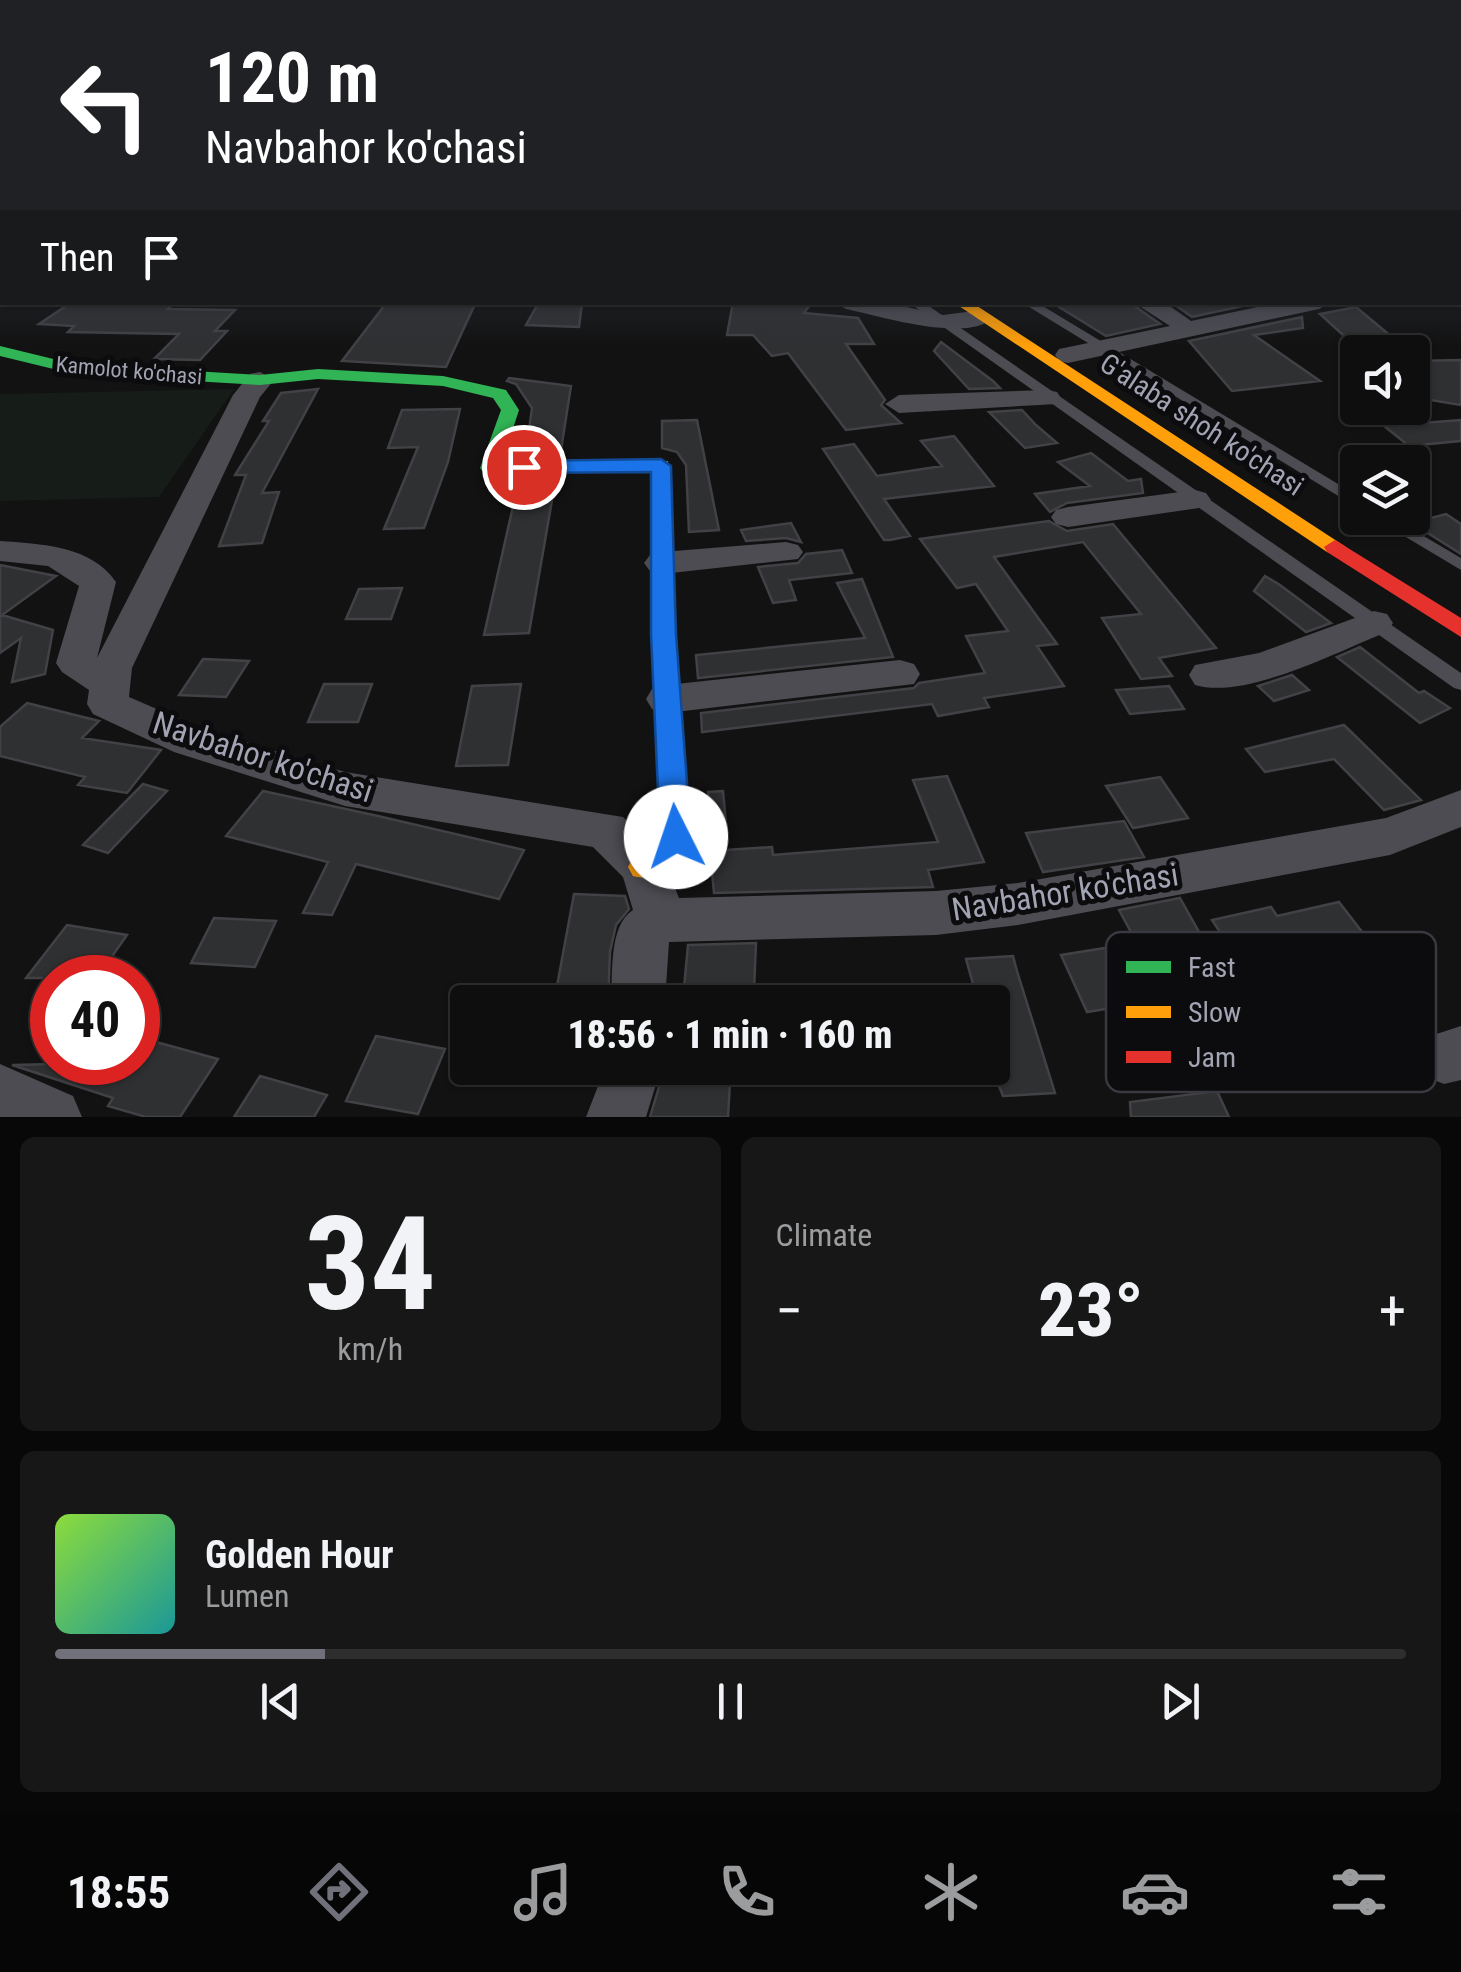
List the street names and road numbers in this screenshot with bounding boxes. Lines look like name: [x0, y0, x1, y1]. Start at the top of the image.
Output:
street label: G'alaba shoh ko'chasi: [1094, 346, 1310, 503]
street label: Kamolot ko'chasi: [55, 352, 203, 389]
street label: Navbahor ko'chasi: [148, 704, 378, 810]
street label: Navbahor ko'chasi: [949, 855, 1181, 929]

